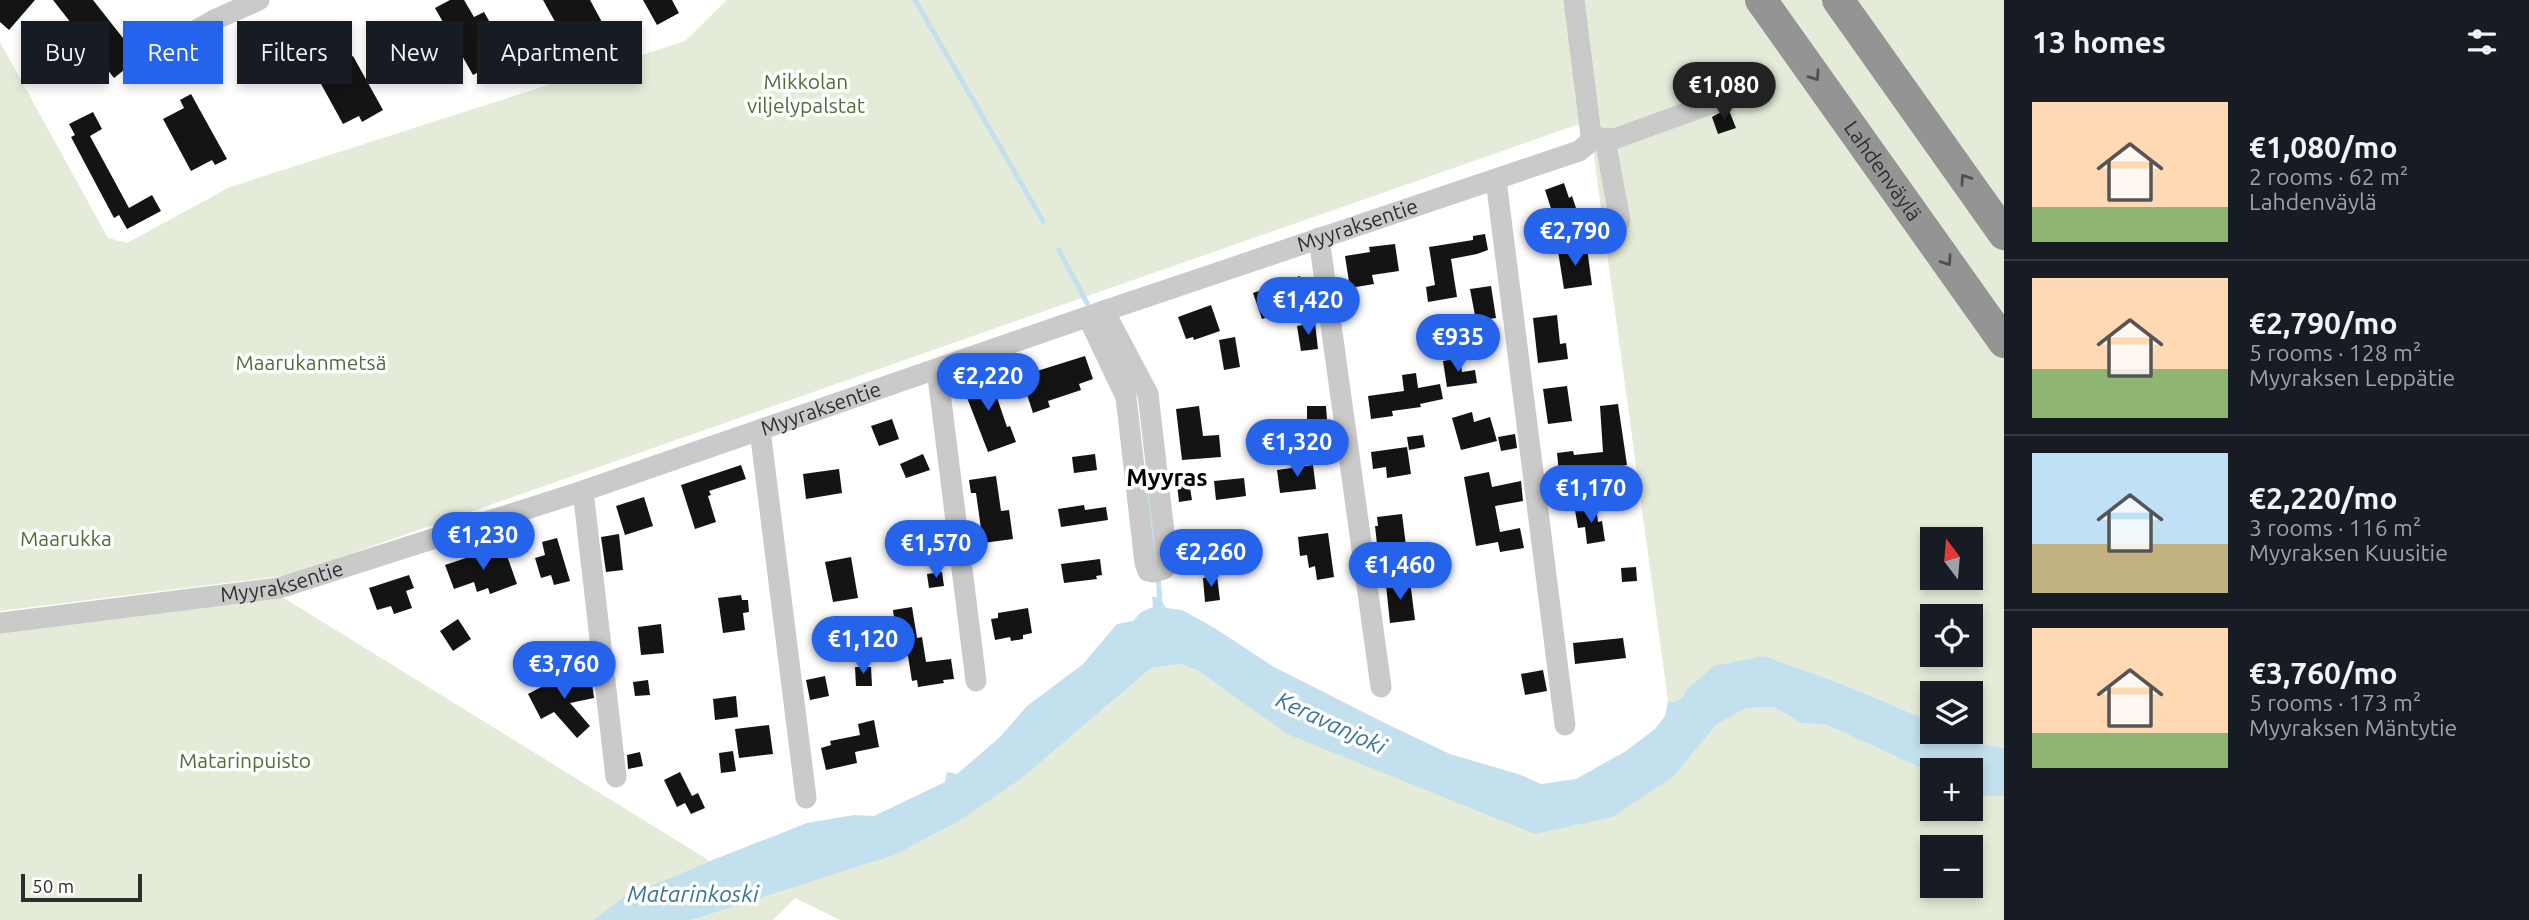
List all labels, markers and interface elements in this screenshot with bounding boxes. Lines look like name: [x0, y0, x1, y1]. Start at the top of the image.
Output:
chip: Buy: [21, 21, 109, 84]
chip: Rent: [123, 21, 223, 84]
chip: Filters: [237, 21, 352, 84]
chip: New: [366, 21, 463, 84]
chip: Apartment: [477, 21, 642, 84]
icon: filters: [2463, 23, 2501, 61]
text: 13 homes: [2032, 25, 2166, 59]
pin: €1,080: [1667, 62, 1781, 122]
one-way arrow: [1807, 68, 1819, 81]
park label: Mikkolan viljelypalstat: [747, 69, 865, 117]
text: €1,080: [1689, 72, 1759, 97]
street label: Lahdenväylä: [1840, 116, 1927, 225]
icon: home: [2088, 130, 2172, 214]
text: €1,080/mo: [2249, 130, 2398, 164]
text: 2 rooms · 62 m²: [2249, 164, 2408, 189]
one-way arrow: [1961, 174, 1973, 187]
text: Lahdenväylä: [2249, 189, 2377, 214]
street label: Myyraksentie: [1294, 193, 1421, 256]
pin: €2,790: [1518, 208, 1632, 268]
text: €2,790: [1540, 218, 1610, 243]
one-way arrow: [1938, 253, 1951, 266]
pin: €1,420: [1251, 278, 1365, 337]
text: €1,420: [1273, 287, 1343, 312]
icon: home: [2088, 306, 2172, 390]
text: €2,790/mo: [2249, 306, 2398, 340]
pin: €935: [1417, 314, 1499, 374]
text: €935: [1432, 324, 1484, 349]
text: 5 rooms · 128 m²: [2249, 340, 2421, 365]
park label: Maarukanmetsä: [235, 350, 387, 374]
pin: €2,220: [931, 354, 1045, 413]
text: €2,220: [953, 363, 1023, 388]
text: Myyraksen Leppätie: [2249, 365, 2455, 390]
street label: Myyraksentie: [757, 376, 884, 440]
pin: €1,320: [1240, 420, 1354, 479]
text: €1,320: [1262, 429, 1332, 454]
district label: Myyras: [1126, 464, 1208, 491]
pin: €1,170: [1534, 466, 1648, 525]
text: €1,170: [1556, 475, 1626, 500]
icon: home: [2088, 481, 2172, 565]
text: €2,220/mo: [2249, 481, 2398, 515]
pin: €1,230: [426, 512, 540, 572]
text: 3 rooms · 116 m²: [2249, 515, 2421, 540]
pin: €1,570: [879, 520, 993, 580]
text: €1,230: [448, 522, 518, 547]
park label: Maarukka: [20, 526, 112, 550]
north arrow: [1920, 527, 1983, 590]
map controls: [1920, 527, 1983, 898]
text: €1,570: [901, 530, 971, 555]
pin: €2,260: [1154, 530, 1268, 589]
text: €2,260: [1176, 539, 1246, 564]
text: Myyraksen Kuusitie: [2249, 540, 2448, 565]
pin: €1,460: [1343, 542, 1457, 602]
text: €1,460: [1365, 552, 1435, 577]
street label: Myyraksentie: [219, 555, 346, 606]
button: locate: [1920, 604, 1983, 667]
pin: €1,120: [806, 616, 920, 676]
text: €1,120: [828, 626, 898, 651]
pin: €3,760: [507, 642, 621, 701]
text: €3,760: [529, 651, 599, 676]
icon: home: [2088, 656, 2172, 740]
text: €3,760/mo: [2249, 656, 2398, 690]
button: layers: [1920, 681, 1983, 744]
water label: Keravanjoki: [1272, 686, 1391, 759]
text: 5 rooms · 173 m²: [2249, 690, 2421, 715]
text: Myyraksen Mäntytie: [2249, 715, 2457, 740]
park label: Matarinpuisto: [179, 748, 311, 772]
button: +: [1920, 758, 1983, 821]
button: −: [1920, 835, 1983, 898]
scale bar: [21, 871, 142, 903]
text: 50 m: [32, 875, 74, 897]
water label: Matarinkoski: [627, 881, 760, 906]

